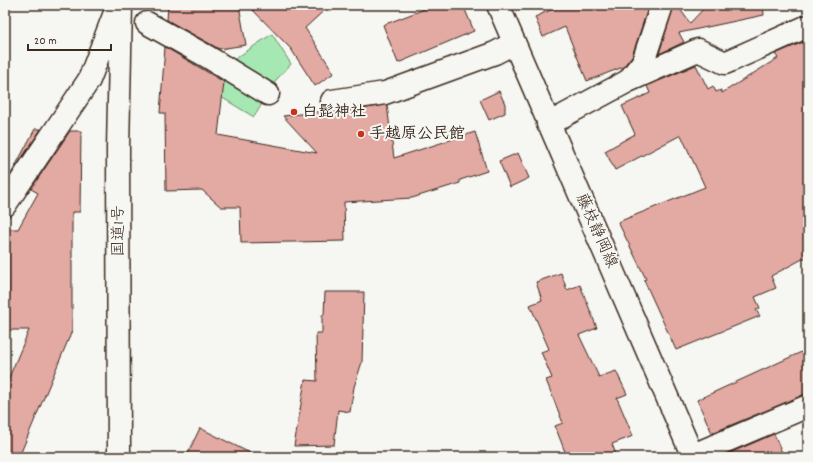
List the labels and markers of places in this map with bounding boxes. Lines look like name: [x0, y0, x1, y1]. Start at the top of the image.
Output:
place label: 白髭神社: [302, 101, 366, 124]
marker: 白髭神社: [289, 107, 299, 117]
place label: 手越原公民館: [369, 123, 465, 146]
marker: 手越原公民館: [356, 129, 366, 139]

